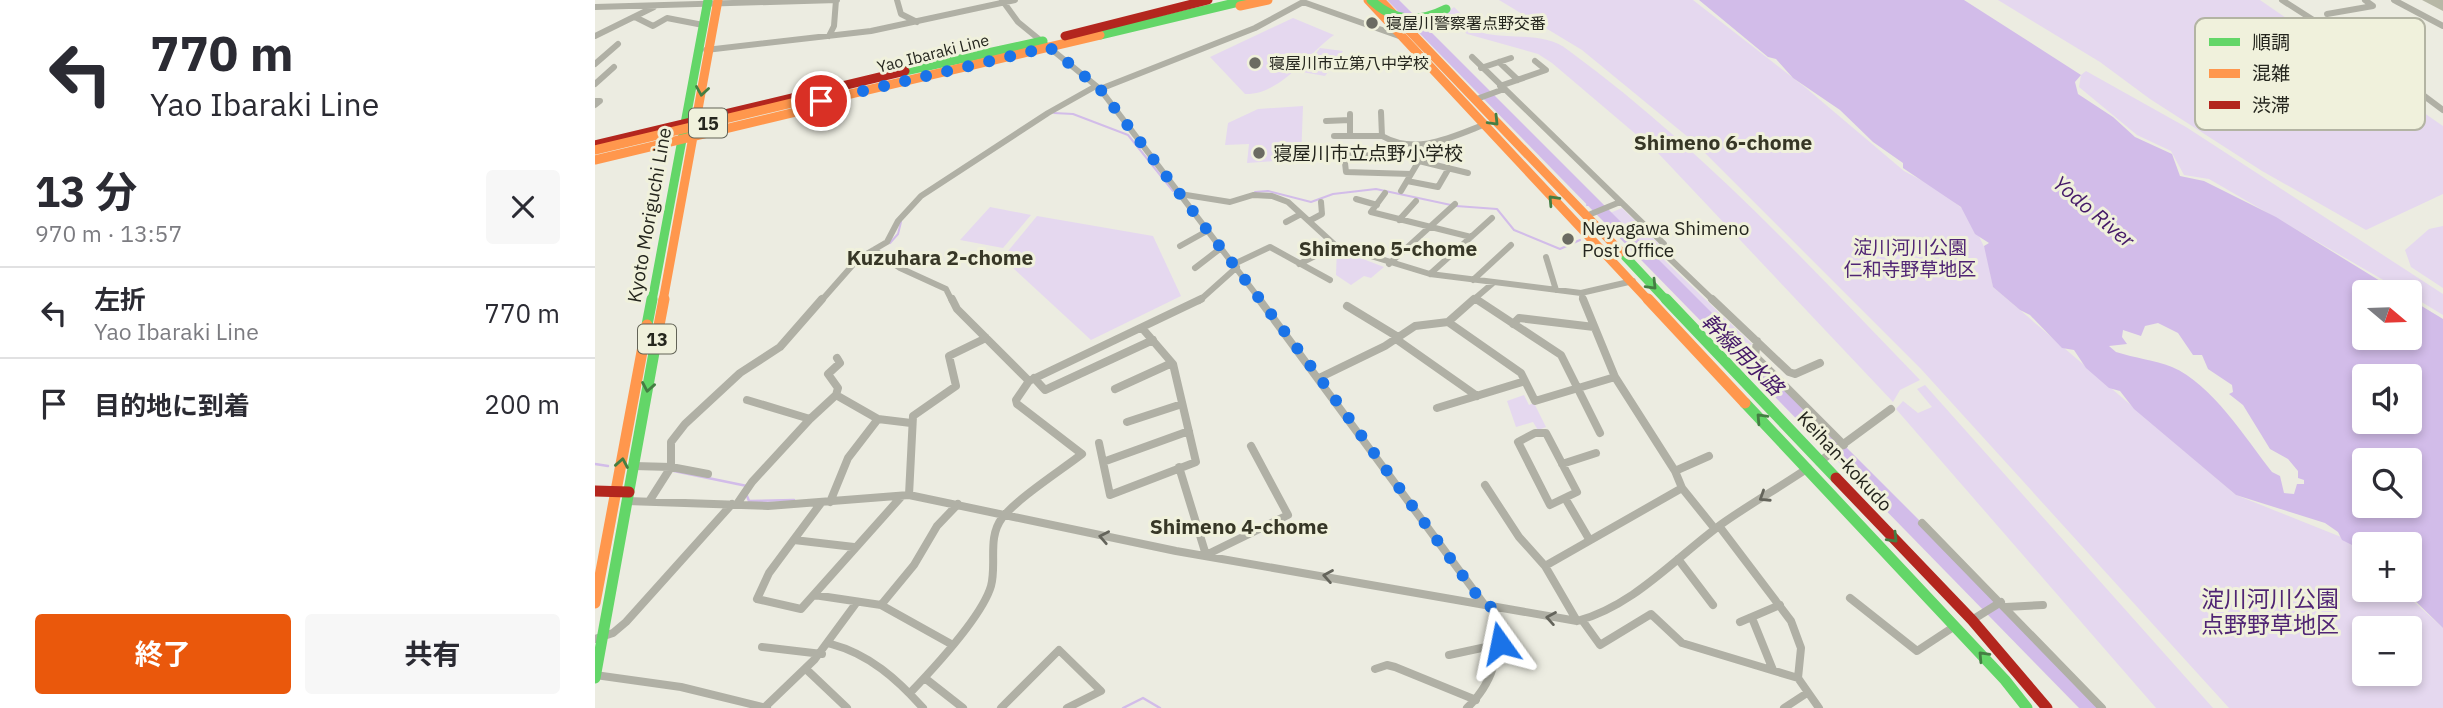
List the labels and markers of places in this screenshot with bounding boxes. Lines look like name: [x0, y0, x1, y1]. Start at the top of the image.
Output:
place label: 寝屋川警察署点野交番: [1386, 13, 1546, 33]
marker: 寝屋川警察署点野交番: [1364, 15, 1380, 31]
place label: 寝屋川市立第八中学校: [1269, 53, 1429, 73]
marker: 寝屋川市立第八中学校: [1247, 55, 1263, 71]
pin: [791, 71, 851, 131]
place label: 寝屋川市立点野小学校: [1273, 141, 1463, 165]
marker: 寝屋川市立点野小学校: [1251, 145, 1267, 161]
place label: Neyagawa Shimeno Post Office: [1582, 216, 1749, 262]
marker: Neyagawa Shimeno Post Office: [1560, 231, 1576, 247]

